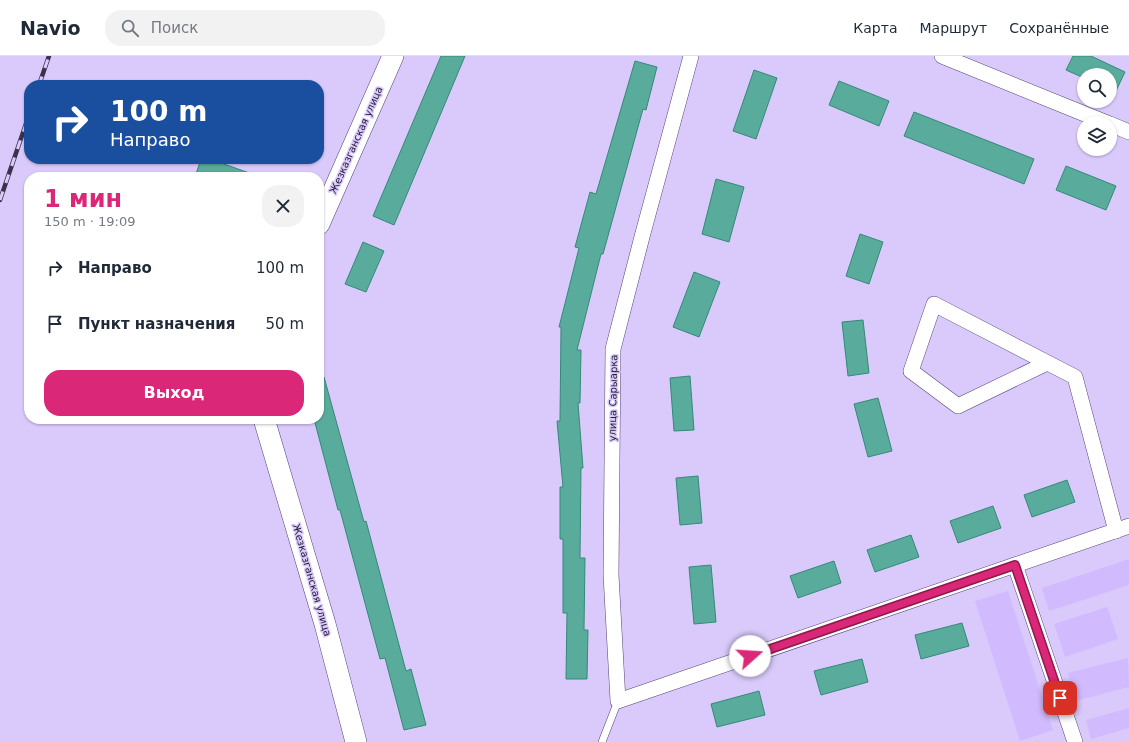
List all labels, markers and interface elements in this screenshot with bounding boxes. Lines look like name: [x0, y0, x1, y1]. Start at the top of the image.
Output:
search box: [105, 10, 385, 46]
text: Navio: [20, 17, 81, 39]
icon: search: [119, 17, 141, 39]
text: Поиск: [151, 19, 198, 37]
text: Карта: [853, 20, 897, 36]
text: Маршрут: [919, 20, 987, 36]
text: Сохранённые: [1009, 20, 1109, 36]
map controls: [1077, 68, 1117, 156]
button: search: [1077, 68, 1117, 108]
street label: Жезказганская улица: [327, 85, 385, 195]
text: 100 m: [110, 95, 207, 128]
icon: right: [44, 96, 96, 148]
button: layers: [1077, 116, 1117, 156]
text: Направо: [110, 129, 190, 150]
text: 1 мин: [44, 185, 122, 213]
button: close: [262, 185, 304, 227]
text: 150 m · 19:09: [44, 214, 135, 229]
icon: right: [44, 257, 66, 279]
text: Направо: [78, 259, 152, 277]
text: 100 m: [256, 259, 304, 277]
icon: arrive: [44, 313, 66, 335]
text: Пункт назначения: [78, 315, 235, 333]
text: 50 m: [266, 315, 304, 333]
street label: улица Сарыарка: [607, 354, 619, 442]
button: Выход: [44, 370, 304, 416]
street label: Жезказганская улица: [291, 523, 333, 637]
position arrow: [729, 635, 771, 677]
pin: [1043, 681, 1077, 715]
icon: arrive: [1049, 687, 1071, 709]

